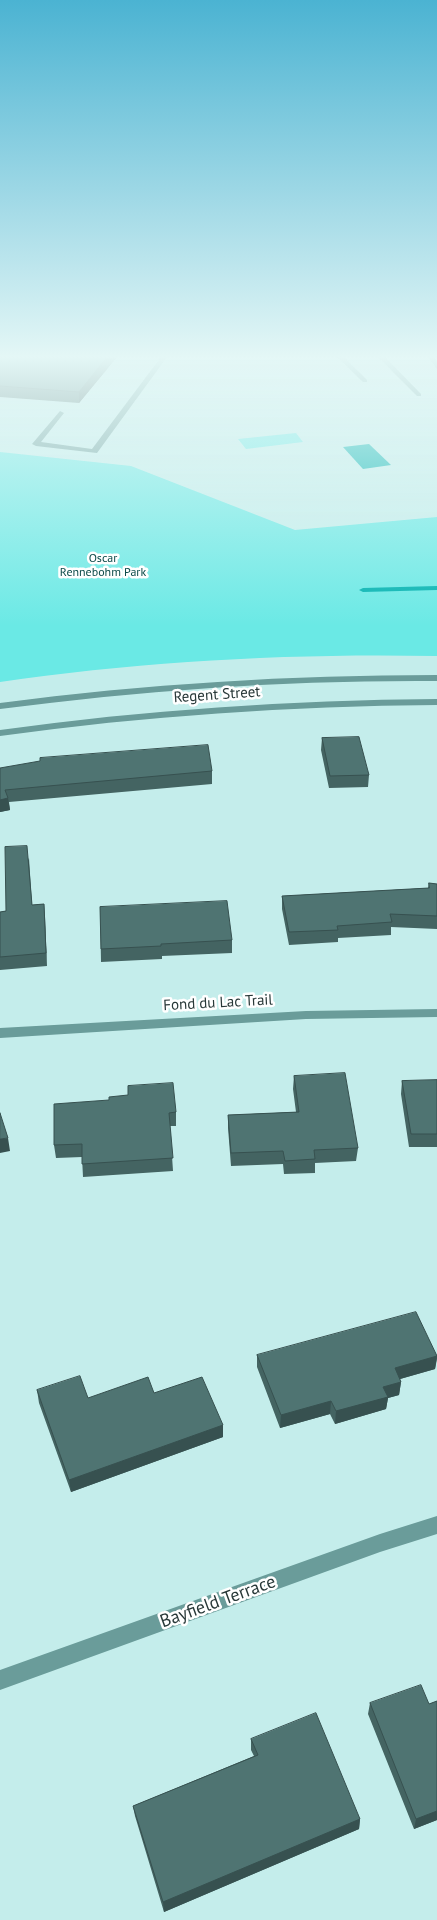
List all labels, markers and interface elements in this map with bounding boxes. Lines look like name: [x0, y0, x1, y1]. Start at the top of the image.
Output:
park label: Oscar Rennebohm Park: [60, 552, 146, 580]
street label: Regent Street: [173, 683, 261, 707]
street label: Fond du Lac Trail: [163, 991, 273, 1015]
street label: Bayfield Terrace: [157, 1571, 279, 1633]

